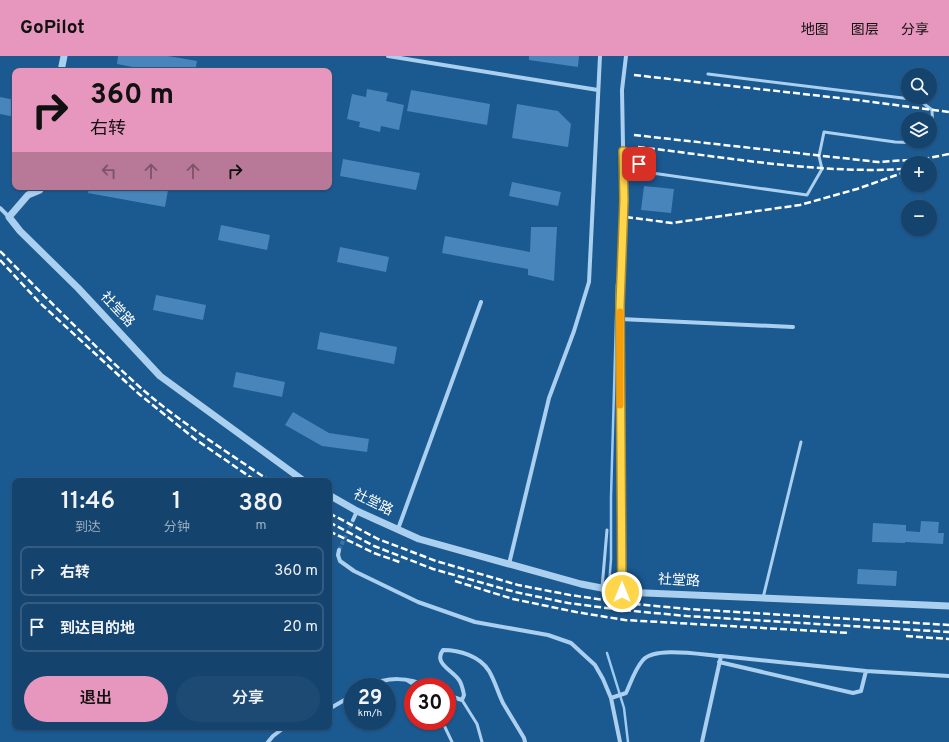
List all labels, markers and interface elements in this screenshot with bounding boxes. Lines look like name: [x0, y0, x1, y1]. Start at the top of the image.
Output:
text: GoPilot: [20, 16, 85, 40]
text: 地图: [801, 22, 829, 39]
text: 图层: [851, 22, 879, 39]
text: 分享: [901, 22, 929, 39]
map controls: [901, 68, 937, 236]
button: search: [901, 68, 937, 104]
text: 360 m: [90, 78, 174, 114]
icon: right: [24, 84, 76, 136]
button: layers: [901, 112, 937, 148]
text: 右转: [90, 118, 126, 141]
pin: [622, 147, 656, 181]
icon: arrive: [628, 153, 650, 175]
button: +: [901, 156, 937, 192]
icon: left: [98, 160, 120, 182]
icon: ahead: [140, 160, 162, 182]
icon: ahead: [182, 160, 204, 182]
icon: right: [224, 160, 246, 182]
button: −: [901, 200, 937, 236]
street label: 社堂路: [96, 289, 138, 331]
street label: 社堂路: [350, 486, 396, 520]
text: 11:46: [61, 487, 115, 517]
text: 1: [172, 487, 181, 517]
text: 380: [239, 489, 283, 519]
text: m: [255, 518, 266, 534]
text: 到达: [75, 520, 101, 536]
text: 分钟: [164, 520, 190, 536]
icon: right: [26, 560, 48, 582]
text: 360 m: [274, 562, 318, 581]
text: 右转: [60, 564, 90, 583]
position arrow: [601, 571, 643, 613]
street label: 社堂路: [658, 571, 700, 591]
icon: arrive: [26, 616, 48, 638]
text: 20 m: [283, 618, 318, 637]
text: 到达目的地: [60, 620, 135, 639]
button: 退出: [24, 676, 168, 722]
button: 分享: [176, 676, 320, 722]
speed limit sign: 30: [404, 678, 456, 730]
text: 29: [358, 686, 382, 712]
text: km/h: [358, 707, 382, 720]

